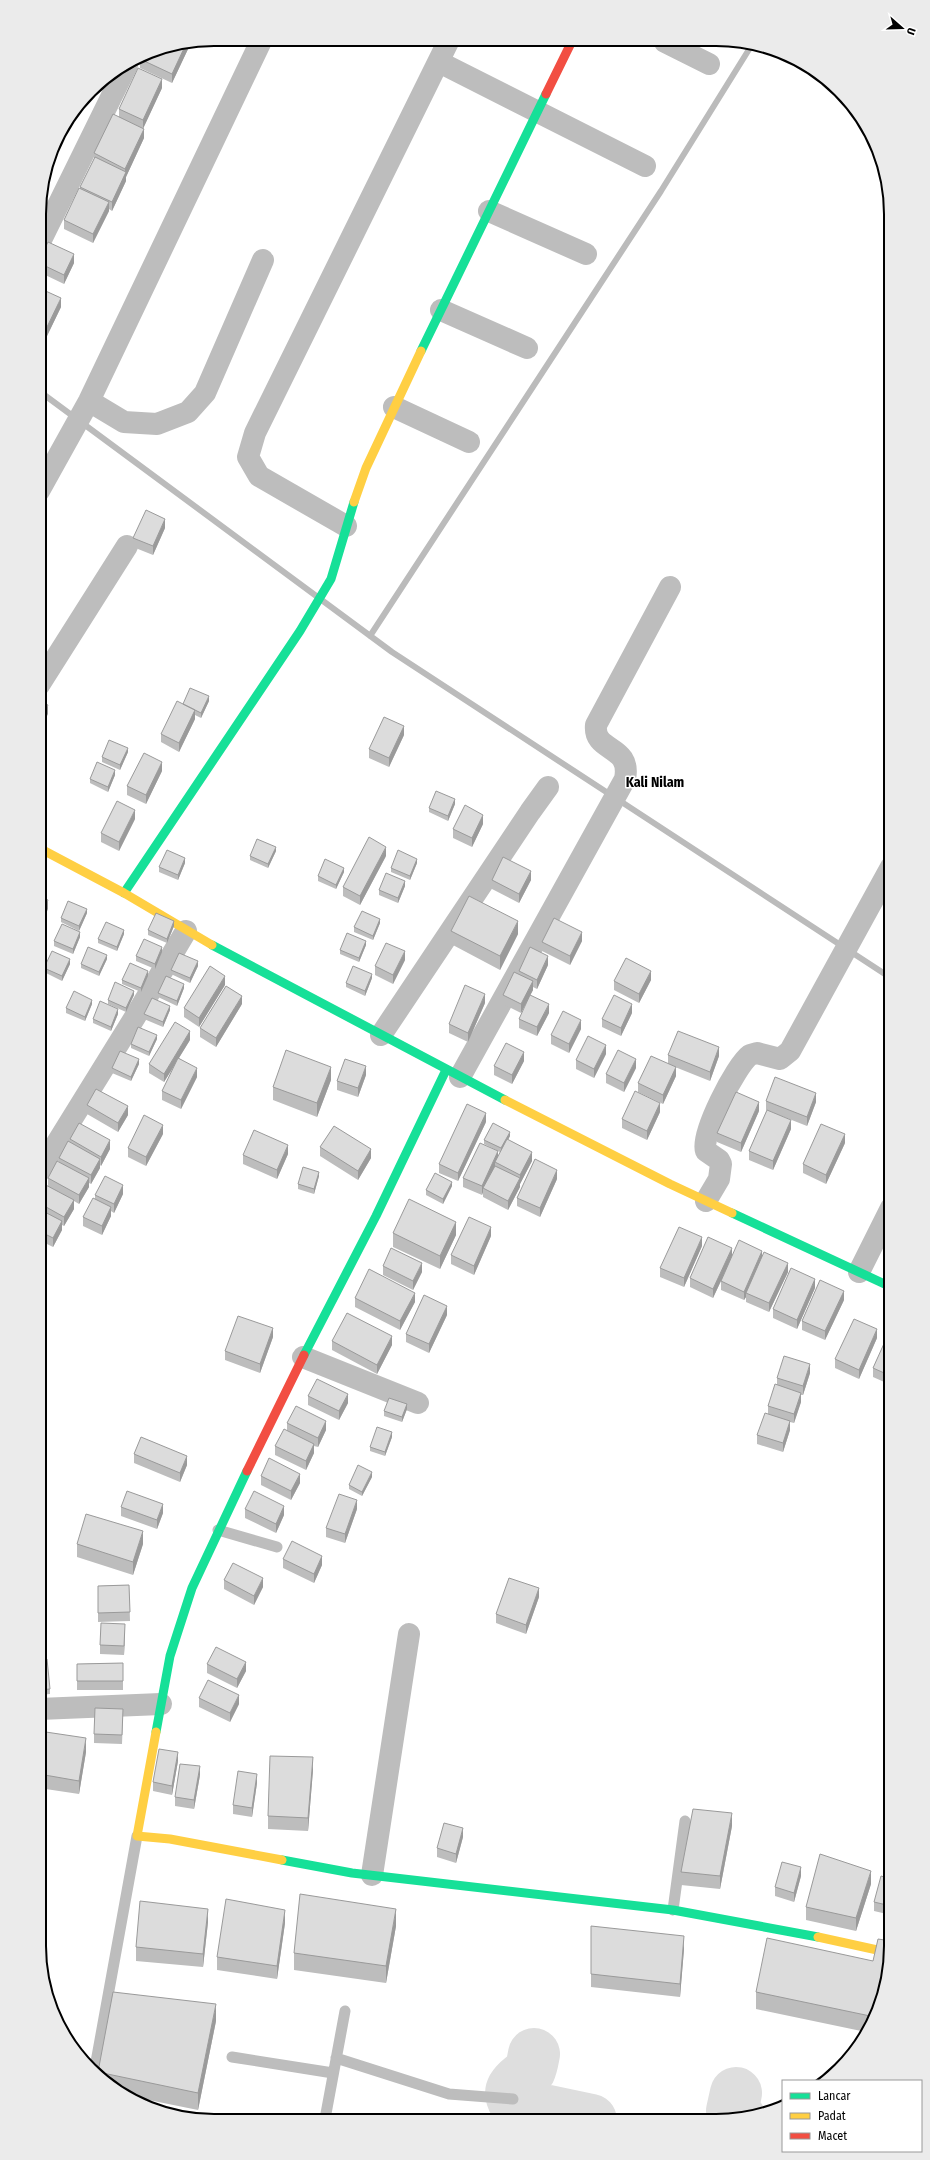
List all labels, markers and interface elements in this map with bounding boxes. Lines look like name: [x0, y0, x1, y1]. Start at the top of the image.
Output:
north arrow: [882, 8, 922, 48]
text: U: [904, 26, 918, 37]
district label: Kali Nilam: [626, 774, 685, 791]
legend: [782, 2080, 922, 2152]
text: Lancar: [818, 2089, 851, 2103]
text: Padat: [818, 2109, 846, 2123]
text: Macet: [818, 2129, 847, 2143]

